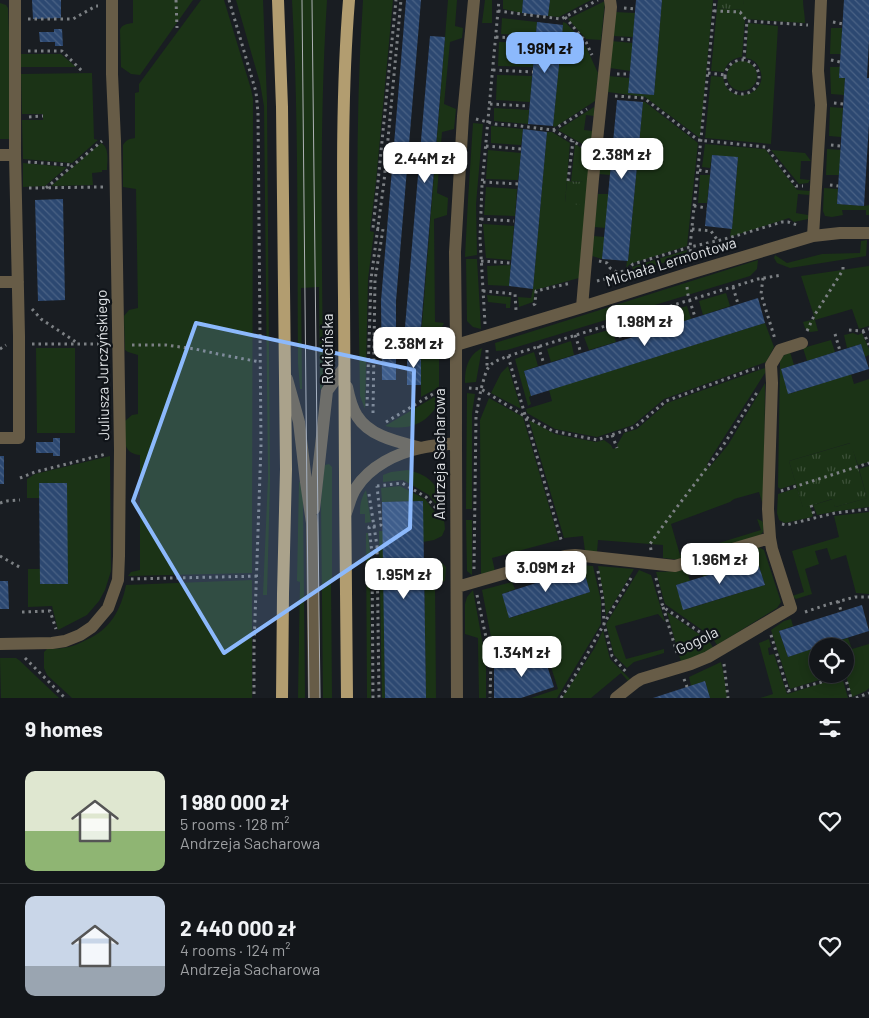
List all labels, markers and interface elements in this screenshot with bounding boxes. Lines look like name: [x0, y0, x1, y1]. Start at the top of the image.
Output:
pin: 1.98M zł: [493, 32, 597, 74]
text: 1.98M zł: [517, 38, 573, 57]
pin: 2.38M zł: [570, 138, 674, 180]
pin: 2.44M zł: [373, 142, 477, 184]
text: 2.38M zł: [592, 144, 652, 163]
text: 2.44M zł: [394, 148, 456, 167]
street label: Michała Lermontowa: [603, 233, 738, 290]
street label: Juliusza Jurczyńskiego: [92, 289, 112, 441]
pin: 1.98M zł: [593, 304, 697, 347]
text: 1.98M zł: [617, 311, 673, 330]
street label: Rokicińska: [318, 314, 336, 384]
pin: 2.38M zł: [362, 326, 466, 369]
text: 2.38M zł: [384, 333, 444, 352]
street label: Andrzeja Sacharowa: [430, 388, 448, 520]
pin: 1.96M zł: [668, 542, 772, 585]
text: 1.96M zł: [692, 549, 748, 568]
pin: 3.09M zł: [494, 550, 598, 593]
text: 3.09M zł: [516, 557, 576, 576]
pin: 1.95M zł: [352, 558, 456, 600]
text: 1.95M zł: [376, 564, 432, 583]
street label: Gogola: [673, 622, 721, 658]
pin: 1.34M zł: [470, 636, 574, 678]
map controls: [809, 638, 854, 683]
button: locate: [809, 638, 854, 683]
text: 1.34M zł: [493, 642, 551, 661]
icon: filters: [816, 714, 844, 742]
text: 9 homes: [25, 716, 103, 741]
text: 1 980 000 zł: [180, 789, 289, 814]
icon: home: [65, 791, 125, 851]
icon: heart: [816, 807, 844, 835]
text: 5 rooms · 128 m²: [180, 814, 289, 833]
text: Andrzeja Sacharowa: [180, 833, 320, 852]
text: 2 440 000 zł: [180, 915, 296, 940]
icon: home: [65, 916, 125, 976]
icon: heart: [816, 932, 844, 960]
text: 4 rooms · 124 m²: [180, 940, 291, 959]
text: Andrzeja Sacharowa: [180, 959, 320, 978]

